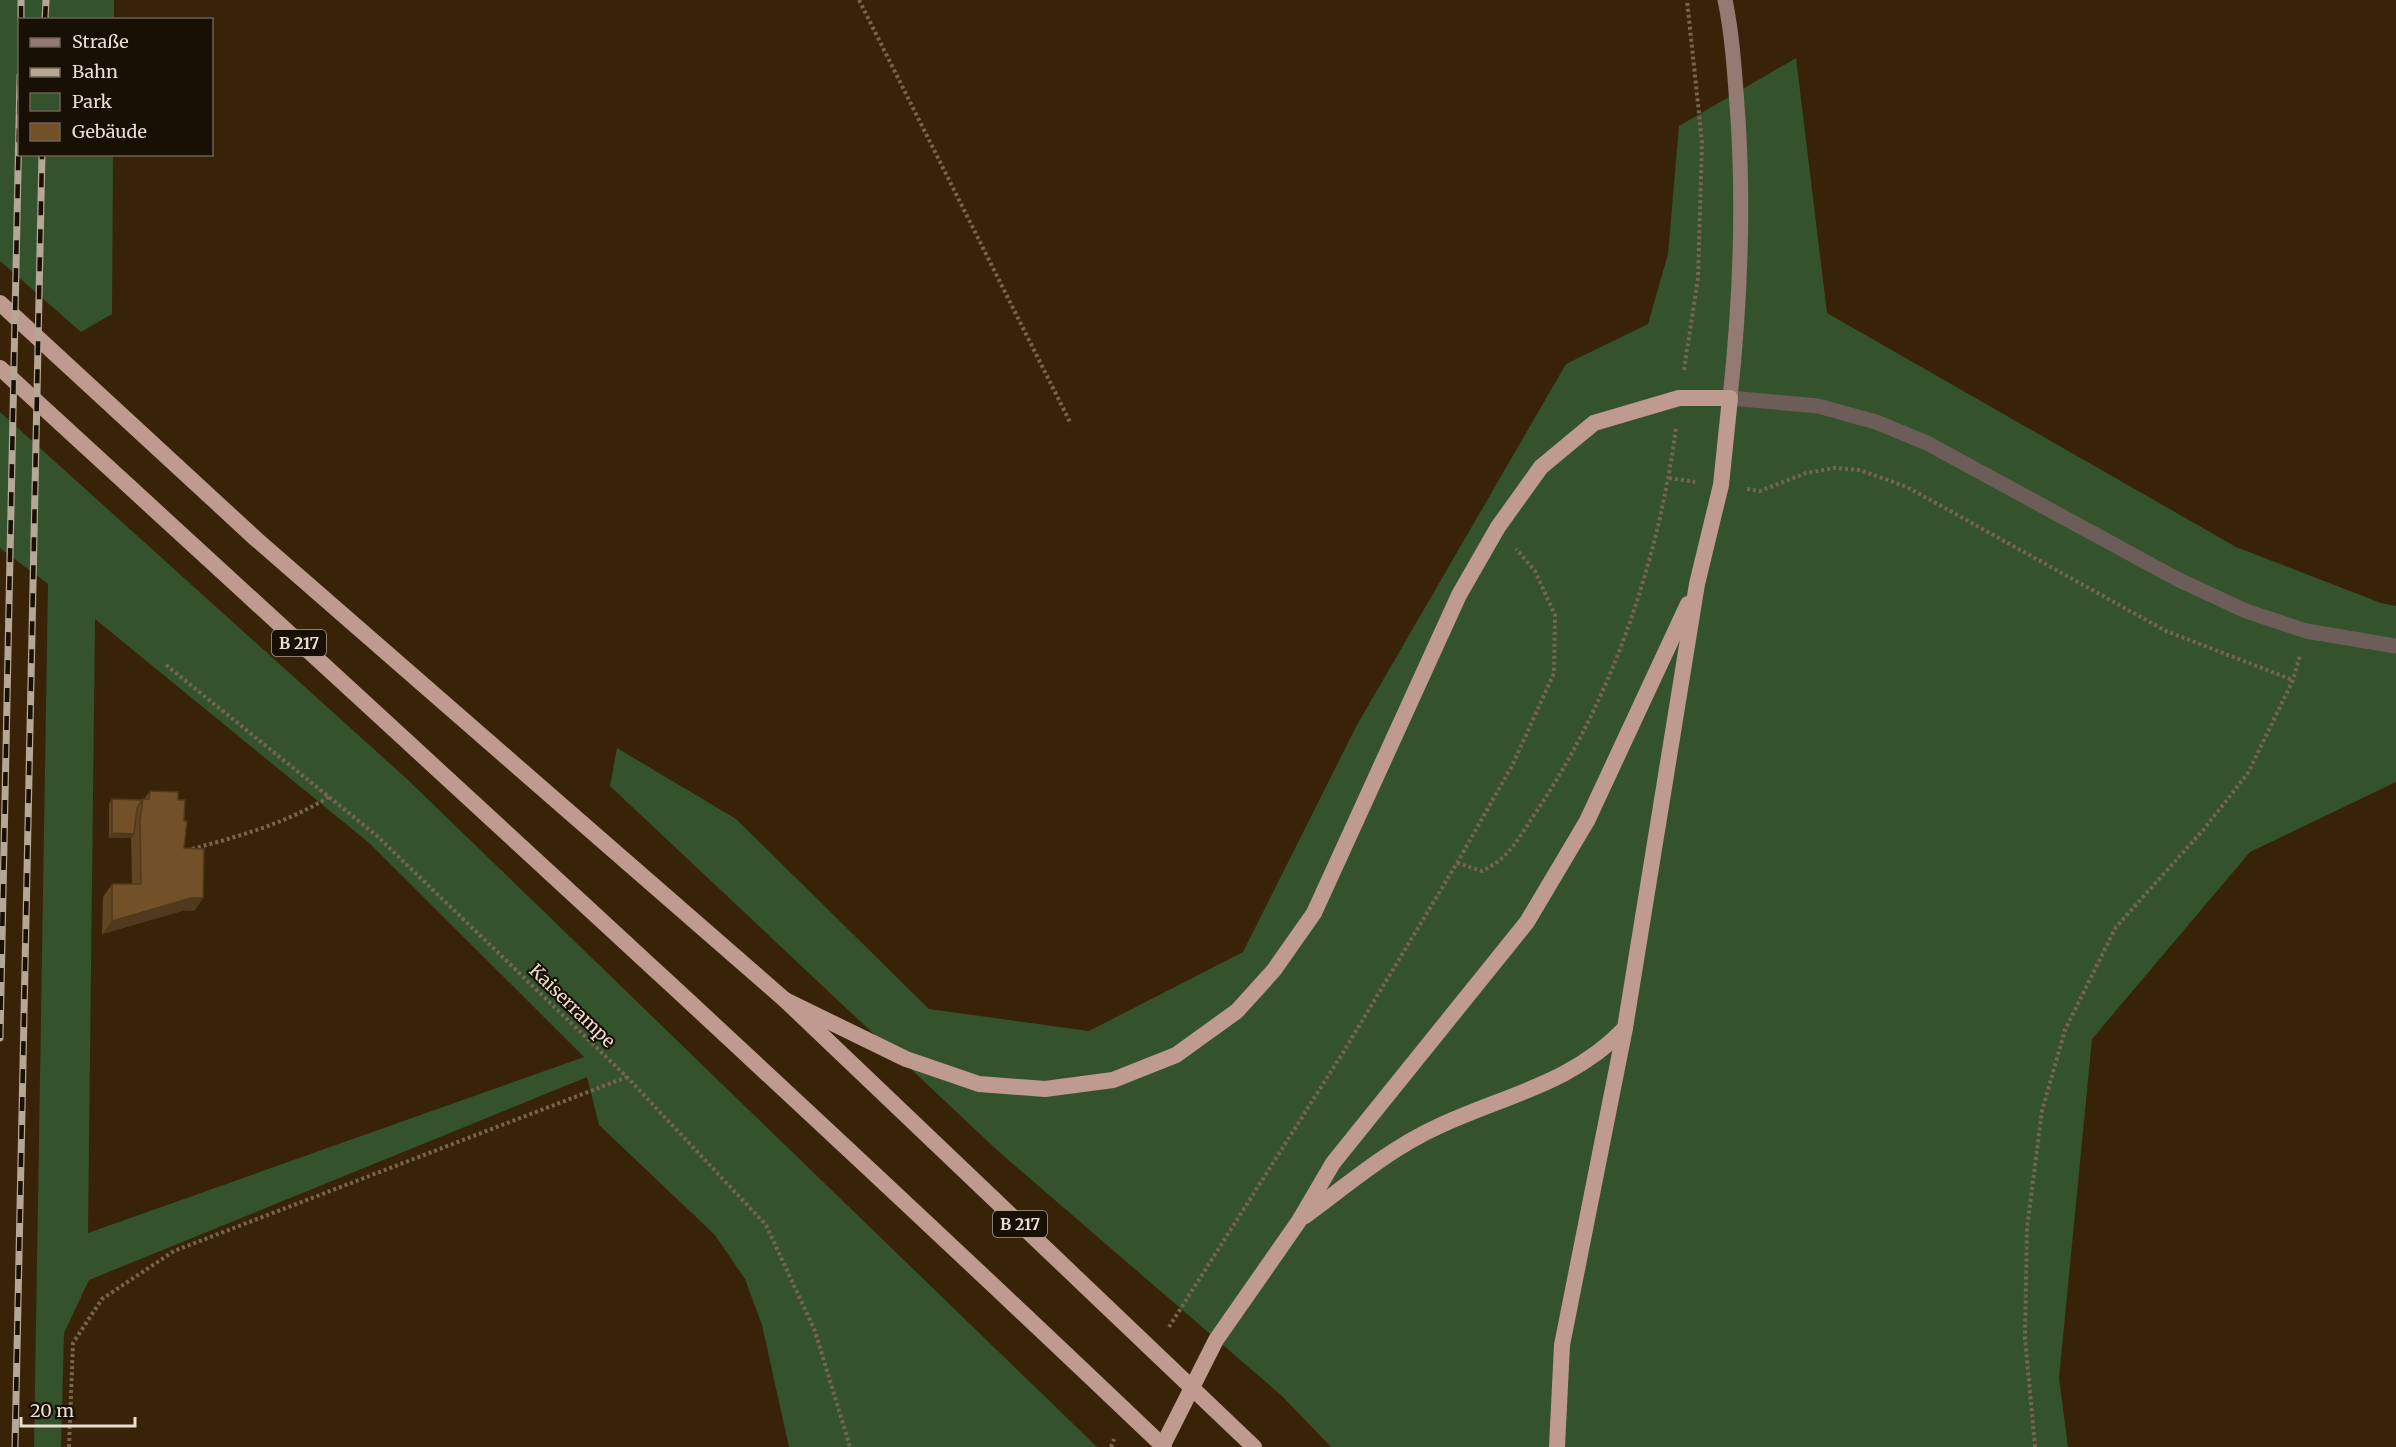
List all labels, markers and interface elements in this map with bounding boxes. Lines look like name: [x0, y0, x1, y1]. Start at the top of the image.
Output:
legend: [18, 18, 213, 156]
text: Straße: [72, 30, 129, 53]
text: Bahn: [72, 60, 118, 83]
text: Park: [72, 90, 113, 113]
text: Gebäude: [72, 120, 147, 143]
road number: B 217: [272, 630, 326, 656]
street label: Kaiserrampe: [524, 959, 620, 1052]
road number: B 217: [993, 1211, 1047, 1237]
scale bar: [21, 1390, 135, 1428]
text: 20 m: [30, 1399, 74, 1422]

